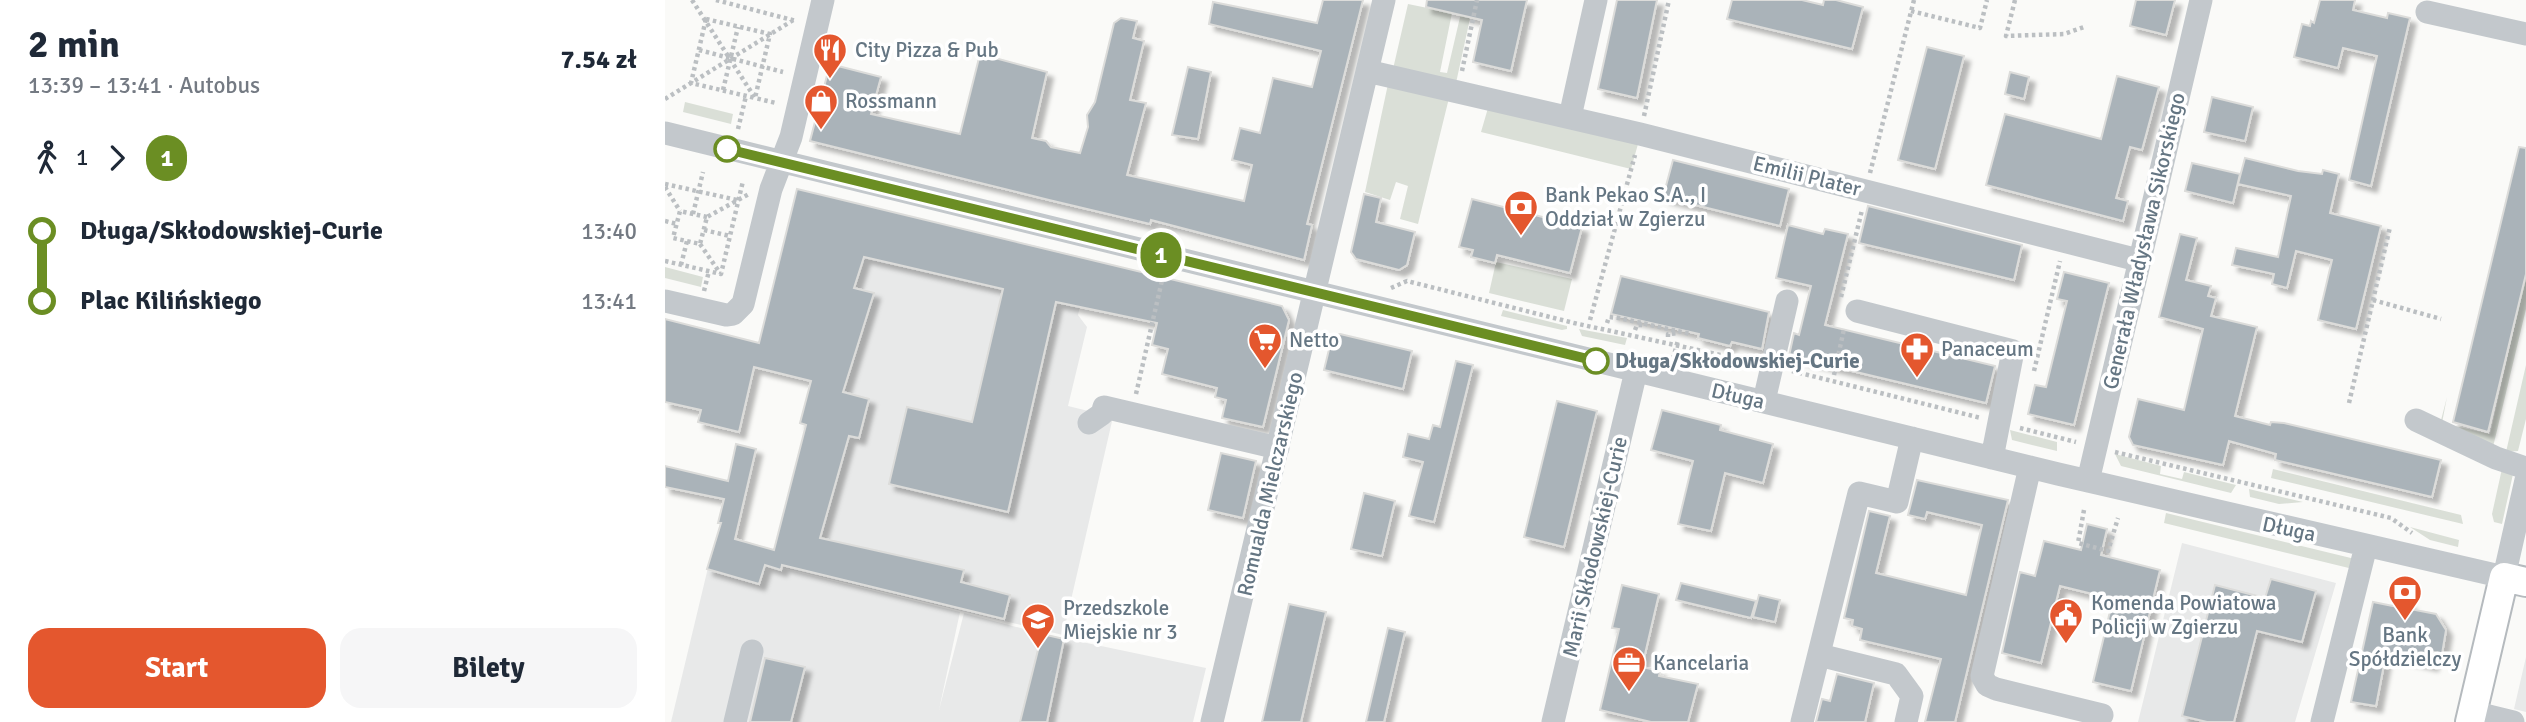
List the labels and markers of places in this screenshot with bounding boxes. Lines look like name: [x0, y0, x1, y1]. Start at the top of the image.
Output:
restaurant icon: City Pizza & Pub: [811, 31, 849, 80]
place label: City Pizza & Pub: [855, 37, 999, 63]
shop icon: Rossmann: [802, 82, 840, 131]
place label: Rossmann: [845, 88, 937, 114]
unlabelled marker: [714, 136, 740, 162]
place label: Bank Pekao S.A., I Oddział w Zgierzu: [1545, 182, 1706, 232]
bank icon: Bank Pekao S.A., I Oddział w Zgierzu: [1502, 188, 1540, 237]
supermarket icon: Netto: [1246, 321, 1284, 370]
place label: Netto: [1289, 327, 1339, 353]
pharmacy icon: Panaceum: [1898, 330, 1936, 379]
place label: Panaceum: [1941, 336, 2034, 362]
marker: Długa/Skłodowskiej-Curie: [1583, 348, 1609, 374]
place label: Długa/Skłodowskiej-Curie: [1615, 348, 1860, 374]
bank icon: Bank Spółdzielczy: [2386, 573, 2424, 622]
place label: Komenda Powiatowa Policji w Zgierzu: [2091, 590, 2276, 640]
place label: Przedszkole Miejskie nr 3: [1063, 595, 1178, 645]
public building icon: Komenda Powiatowa Policji w Zgierzu: [2047, 596, 2085, 645]
school or university icon: Przedszkole Miejskie nr 3: [1019, 601, 1057, 650]
place label: Bank Spółdzielczy: [2349, 622, 2461, 672]
office icon: Kancelaria: [1610, 644, 1648, 693]
place label: Kancelaria: [1653, 650, 1749, 676]

